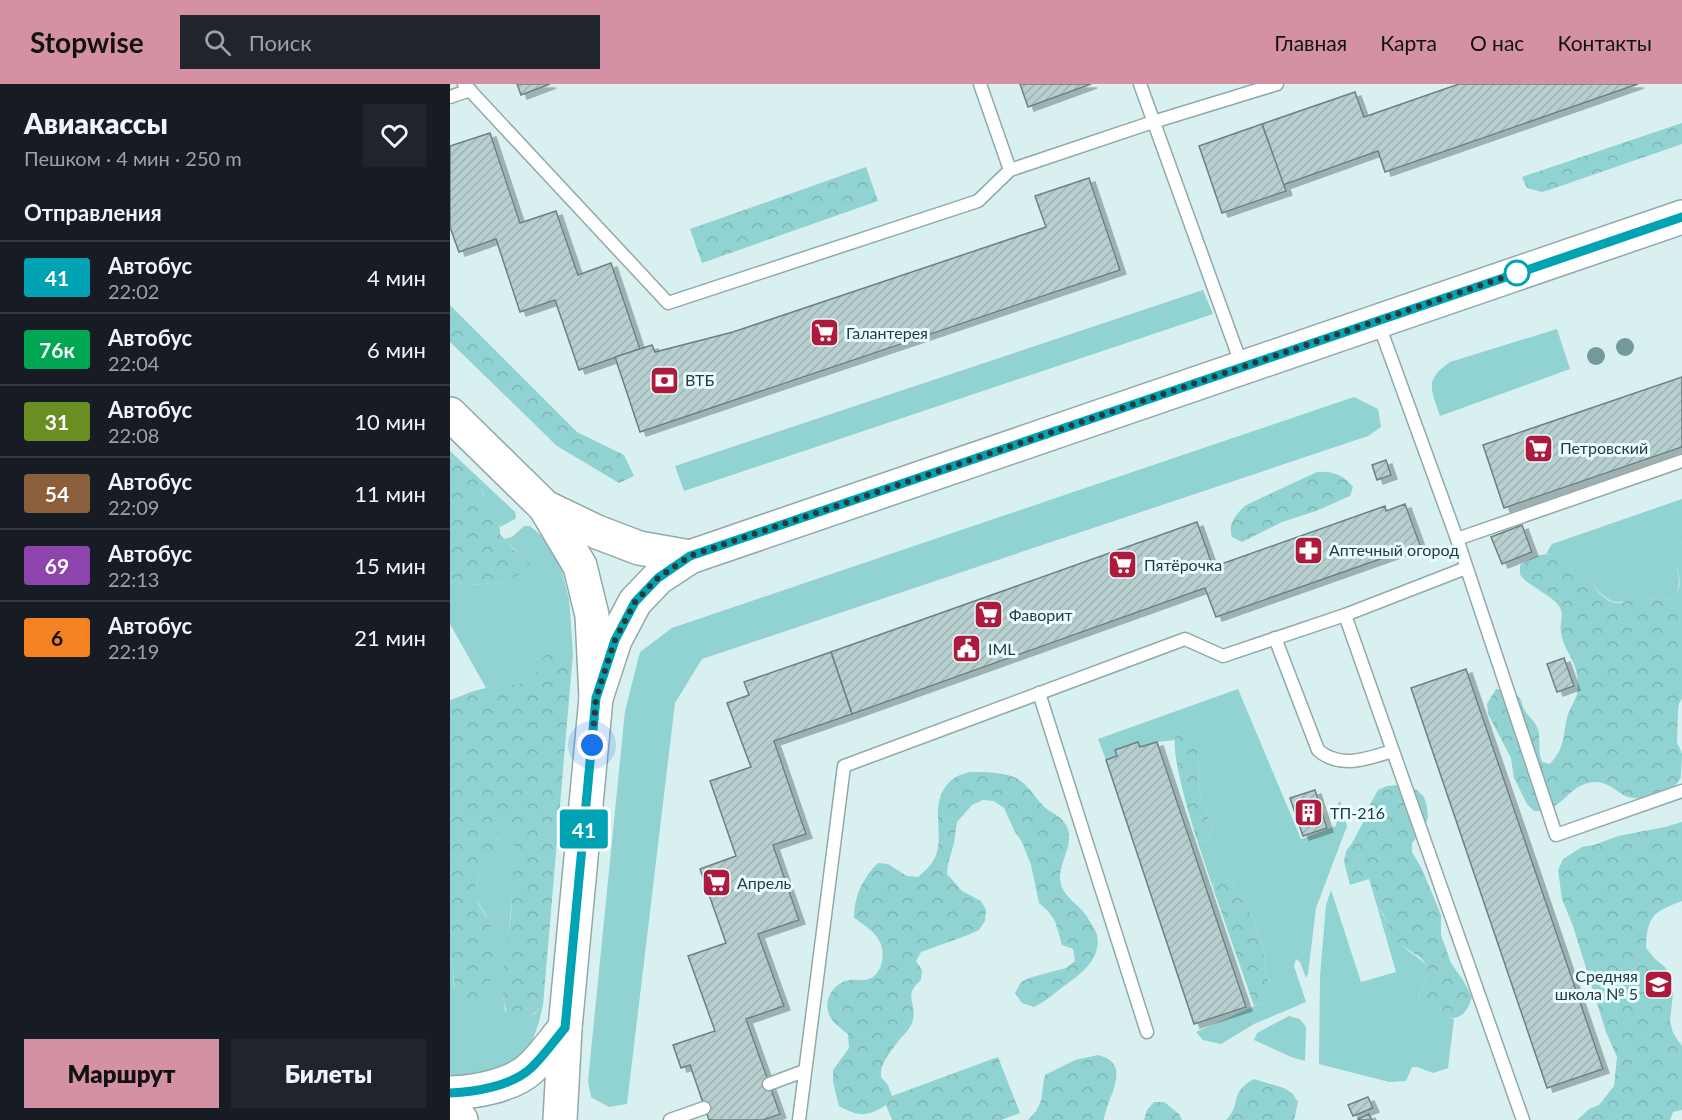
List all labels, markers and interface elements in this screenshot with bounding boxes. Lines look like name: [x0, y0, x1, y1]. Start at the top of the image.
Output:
search box: [180, 15, 600, 69]
text: Stopwise: [30, 25, 144, 59]
icon: search: [201, 26, 234, 59]
text: Поиск: [249, 29, 312, 56]
text: Главная: [1274, 30, 1347, 55]
text: Карта: [1380, 30, 1437, 55]
text: О нас: [1470, 30, 1524, 55]
text: Контакты: [1557, 30, 1652, 55]
button: heart: [363, 104, 426, 167]
text: Авиакассы: [24, 106, 168, 140]
text: Пешком · 4 мин · 250 m: [24, 146, 242, 170]
text: Отправления: [24, 199, 162, 226]
text: Автобус: [108, 252, 192, 279]
unlabelled marker: [1504, 260, 1530, 286]
text: 4 мин: [367, 264, 426, 291]
text: 41: [45, 265, 69, 290]
text: 22:02: [108, 279, 159, 303]
supermarket icon: Галантерея: [809, 317, 841, 349]
place label: Галантерея: [846, 323, 928, 342]
text: Автобус: [108, 324, 192, 351]
text: 6 мин: [367, 336, 426, 363]
text: 76к: [39, 337, 75, 362]
text: 22:04: [108, 351, 159, 375]
bank icon: ВТБ: [648, 364, 680, 396]
place label: ВТБ: [685, 370, 715, 389]
text: Автобус: [108, 396, 192, 423]
text: 10 мин: [354, 408, 426, 435]
text: 31: [45, 409, 69, 434]
text: 22:08: [108, 423, 159, 447]
supermarket icon: Петровский: [1523, 432, 1555, 464]
place label: Петровский: [1560, 438, 1648, 457]
text: Автобус: [108, 468, 192, 495]
text: 11 мин: [354, 480, 426, 507]
text: 54: [45, 481, 69, 506]
text: 22:09: [108, 495, 159, 519]
pharmacy icon: Аптечный огород: [1292, 534, 1324, 566]
text: Автобус: [108, 540, 192, 567]
place label: Аптечный огород: [1329, 540, 1459, 559]
supermarket icon: Пятёрочка: [1107, 549, 1139, 581]
text: 15 мин: [354, 552, 426, 579]
text: 69: [45, 553, 69, 578]
place label: Пятёрочка: [1144, 555, 1222, 574]
text: 22:13: [108, 567, 159, 591]
supermarket icon: Фаворит: [972, 599, 1004, 631]
place label: Фаворит: [1009, 605, 1073, 624]
text: Автобус: [108, 612, 192, 639]
text: 21 мин: [354, 624, 426, 651]
text: 6: [51, 625, 63, 650]
public building icon: IML: [951, 633, 983, 665]
text: 22:19: [108, 639, 159, 663]
place label: IML: [988, 639, 1016, 658]
your location: [577, 730, 607, 760]
building icon: ТП-216: [1293, 797, 1325, 829]
place label: ТП-216: [1330, 803, 1385, 822]
line badge: 41: [557, 810, 611, 848]
text: 41: [572, 817, 596, 842]
supermarket icon: Апрель: [700, 867, 732, 899]
place label: Апрель: [737, 873, 792, 892]
place label: Средняя школа № 5: [1555, 966, 1638, 1003]
school or university icon: Средняя школа № 5: [1643, 969, 1675, 1001]
button: Маршрут: [24, 1039, 219, 1108]
button: Билеты: [231, 1039, 426, 1108]

